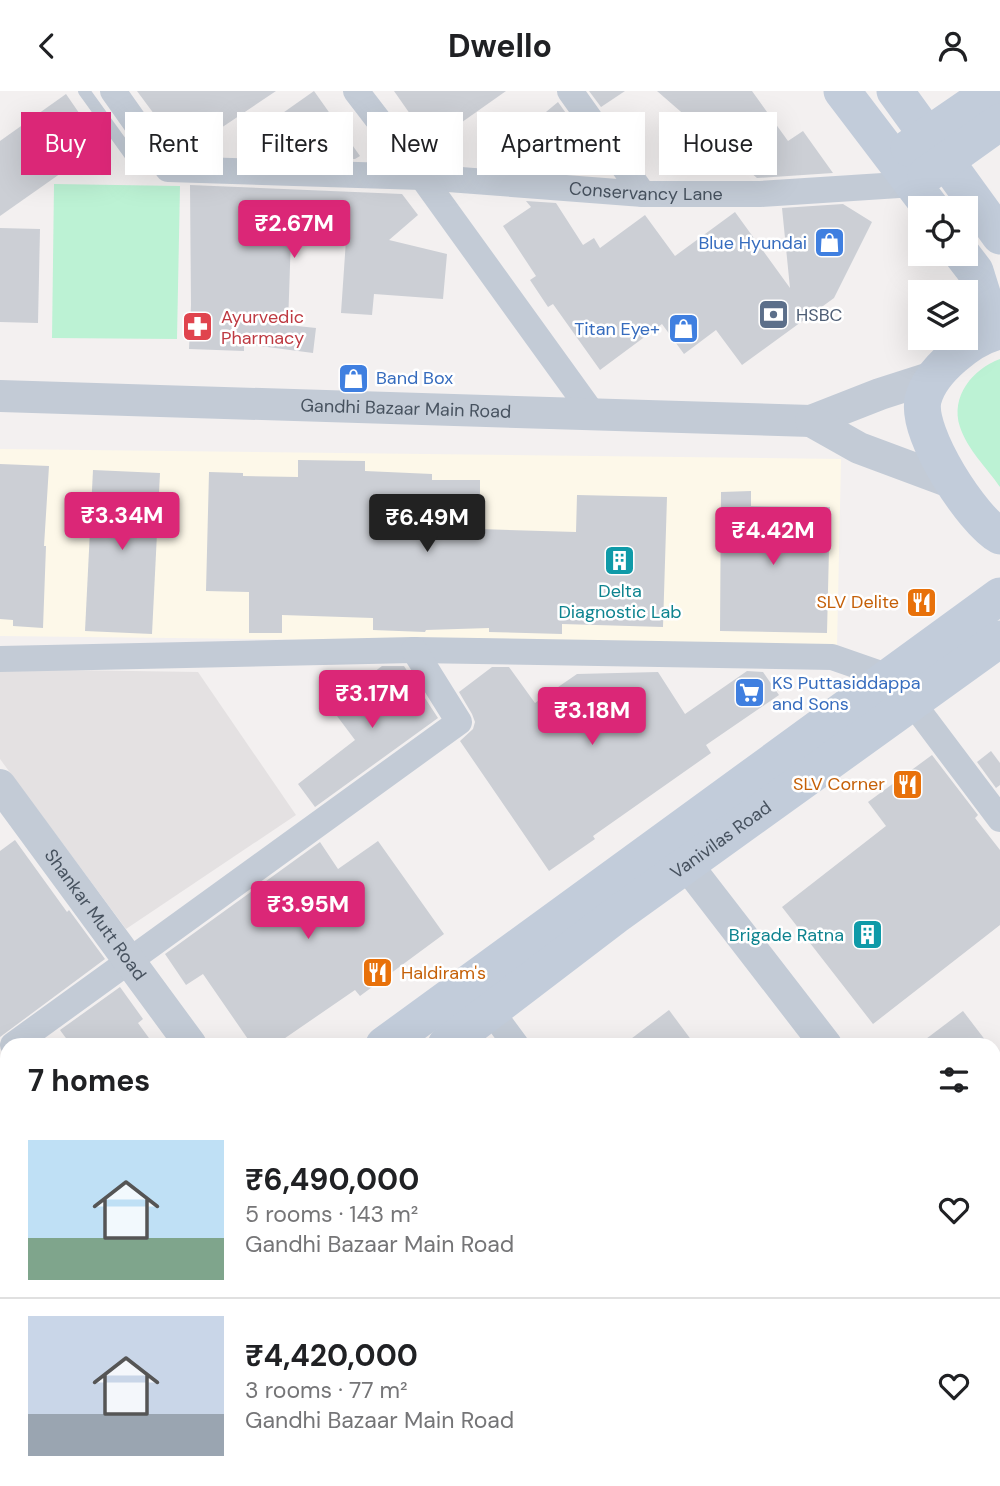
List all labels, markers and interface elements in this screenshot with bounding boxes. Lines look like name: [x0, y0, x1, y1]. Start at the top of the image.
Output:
text: Dwello: [448, 25, 552, 67]
icon: back: [28, 27, 66, 65]
icon: person: [934, 27, 972, 65]
chip: Buy: [21, 112, 111, 175]
chip: Rent: [125, 112, 223, 175]
chip: Filters: [237, 112, 353, 175]
chip: New: [367, 112, 463, 175]
chip: Apartment: [477, 112, 645, 175]
chip: House: [659, 112, 777, 175]
street label: Conservancy Lane: [568, 176, 723, 206]
map controls: [908, 196, 978, 350]
button: locate: [908, 196, 978, 266]
pin: ₹2.67M: [237, 201, 351, 260]
text: ₹2.67M: [254, 208, 334, 238]
shop icon: Blue Hyundai: [813, 226, 847, 260]
place label: Blue Hyundai: [698, 231, 807, 255]
button: layers: [908, 280, 978, 350]
bank icon: HSBC: [756, 298, 790, 332]
place label: HSBC: [796, 303, 843, 327]
place label: Ayurvedic Pharmacy: [221, 305, 304, 350]
pharmacy icon: Ayurvedic Pharmacy: [181, 310, 215, 344]
shop icon: Titan Eye+: [666, 312, 700, 346]
place label: Titan Eye+: [574, 317, 660, 341]
shop icon: Band Box: [336, 361, 370, 395]
place label: Band Box: [376, 366, 453, 390]
street label: Gandhi Bazaar Main Road: [300, 393, 512, 424]
pin: ₹3.34M: [65, 493, 179, 552]
pin: ₹6.49M: [370, 495, 484, 554]
text: ₹3.34M: [80, 500, 164, 530]
text: ₹6.49M: [385, 502, 469, 532]
pin: ₹4.42M: [716, 507, 830, 567]
text: ₹4.42M: [731, 515, 815, 545]
building icon: Delta Diagnostic Lab: [603, 544, 637, 578]
place label: Delta Diagnostic Lab: [558, 579, 682, 624]
restaurant icon: SLV Delite: [905, 585, 939, 619]
place label: SLV Delite: [816, 590, 899, 614]
pin: ₹3.17M: [315, 671, 429, 730]
place label: KS Puttasiddappa and Sons: [772, 671, 920, 716]
supermarket icon: KS Puttasiddappa and Sons: [732, 676, 766, 710]
text: ₹3.17M: [335, 678, 409, 708]
pin: ₹3.18M: [535, 687, 649, 747]
text: ₹3.18M: [554, 695, 630, 725]
restaurant icon: SLV Corner: [891, 767, 925, 801]
place label: SLV Corner: [793, 772, 885, 796]
street label: Vanivilas Road: [666, 795, 776, 884]
street label: Shankar Mutt Road: [39, 844, 152, 985]
pin: ₹3.95M: [251, 881, 365, 941]
text: ₹3.95M: [267, 889, 349, 919]
building icon: Brigade Ratna: [850, 918, 884, 952]
place label: Brigade Ratna: [729, 923, 844, 947]
restaurant icon: Haldiram's: [361, 956, 395, 990]
place label: Haldiram's: [401, 961, 486, 985]
text: 7 homes: [28, 1061, 150, 1100]
icon: filters: [935, 1061, 973, 1099]
text: ₹6,490,000: [245, 1160, 419, 1199]
icon: home: [84, 1168, 168, 1252]
icon: heart: [935, 1191, 973, 1229]
text: 5 rooms · 143 m²: [245, 1199, 418, 1229]
text: Gandhi Bazaar Main Road: [245, 1229, 514, 1259]
text: ₹4,420,000: [245, 1336, 418, 1375]
icon: home: [84, 1344, 168, 1428]
icon: heart: [935, 1367, 973, 1405]
text: 3 rooms · 77 m²: [245, 1375, 408, 1405]
text: Gandhi Bazaar Main Road: [245, 1405, 514, 1435]

